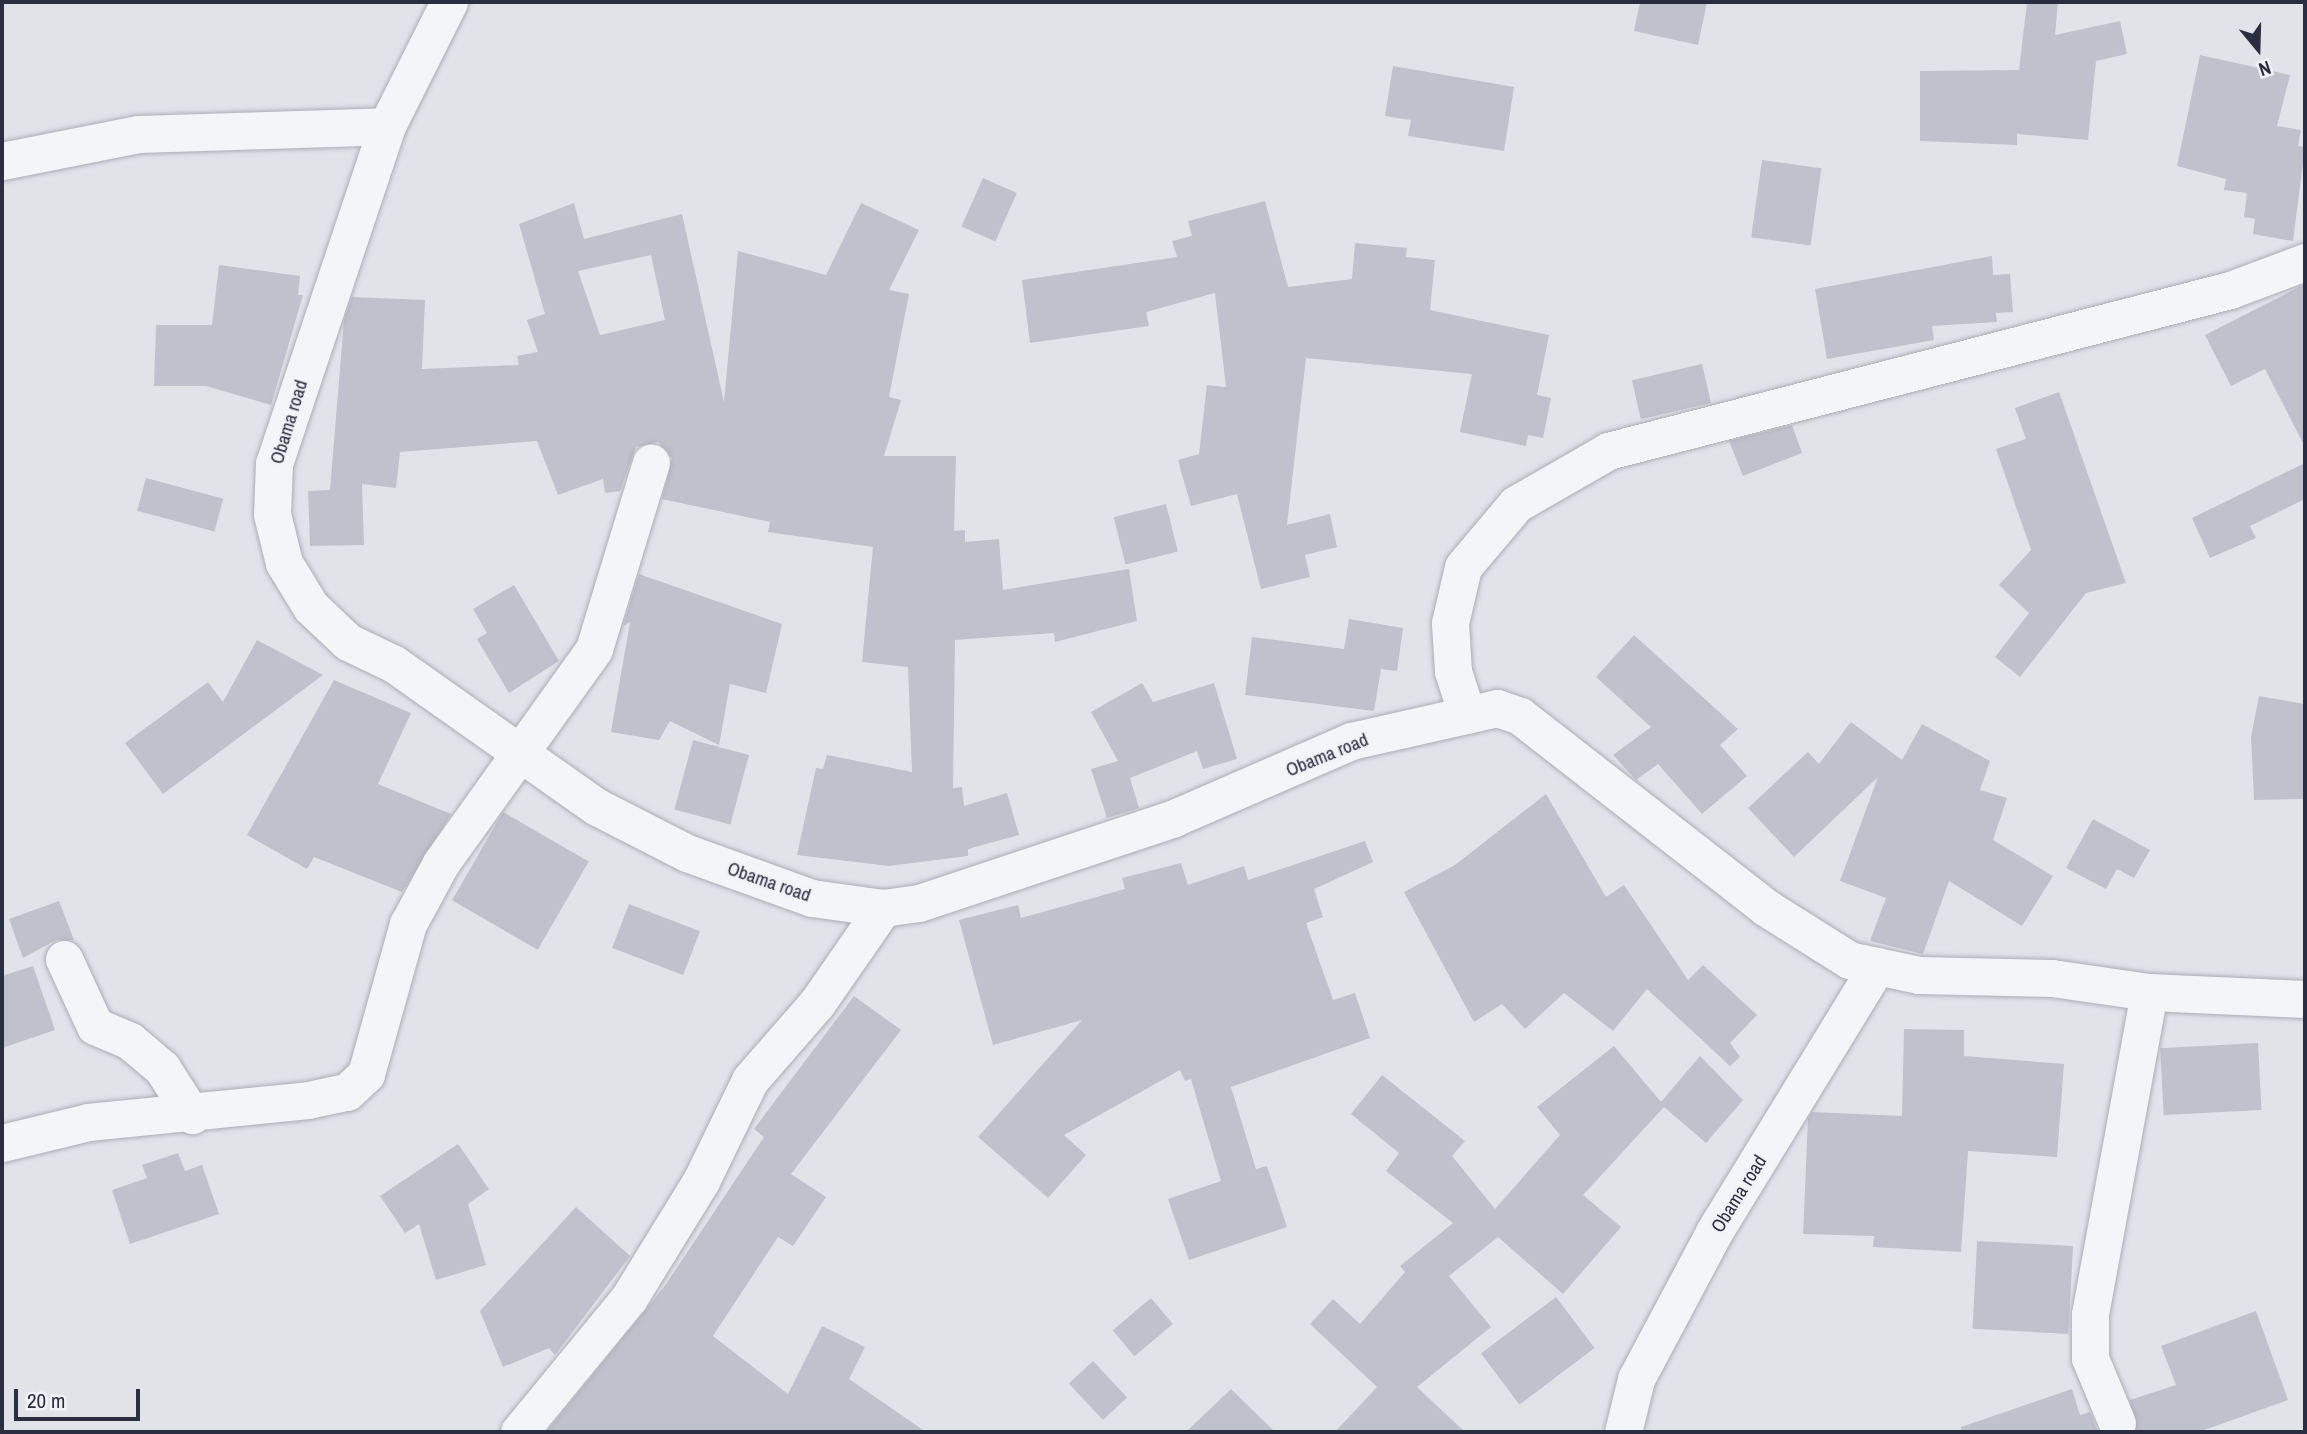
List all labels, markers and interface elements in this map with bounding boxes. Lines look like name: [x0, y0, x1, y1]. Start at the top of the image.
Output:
north arrow: [2223, 14, 2293, 84]
text: N: [2255, 55, 2274, 83]
street label: Obama road: [265, 377, 313, 467]
street label: Obama road: [1283, 728, 1371, 782]
street label: Obama road: [724, 857, 814, 907]
street label: Obama road: [1706, 1151, 1772, 1237]
scale bar: [18, 1374, 144, 1418]
text: 20 m: [27, 1386, 65, 1415]

